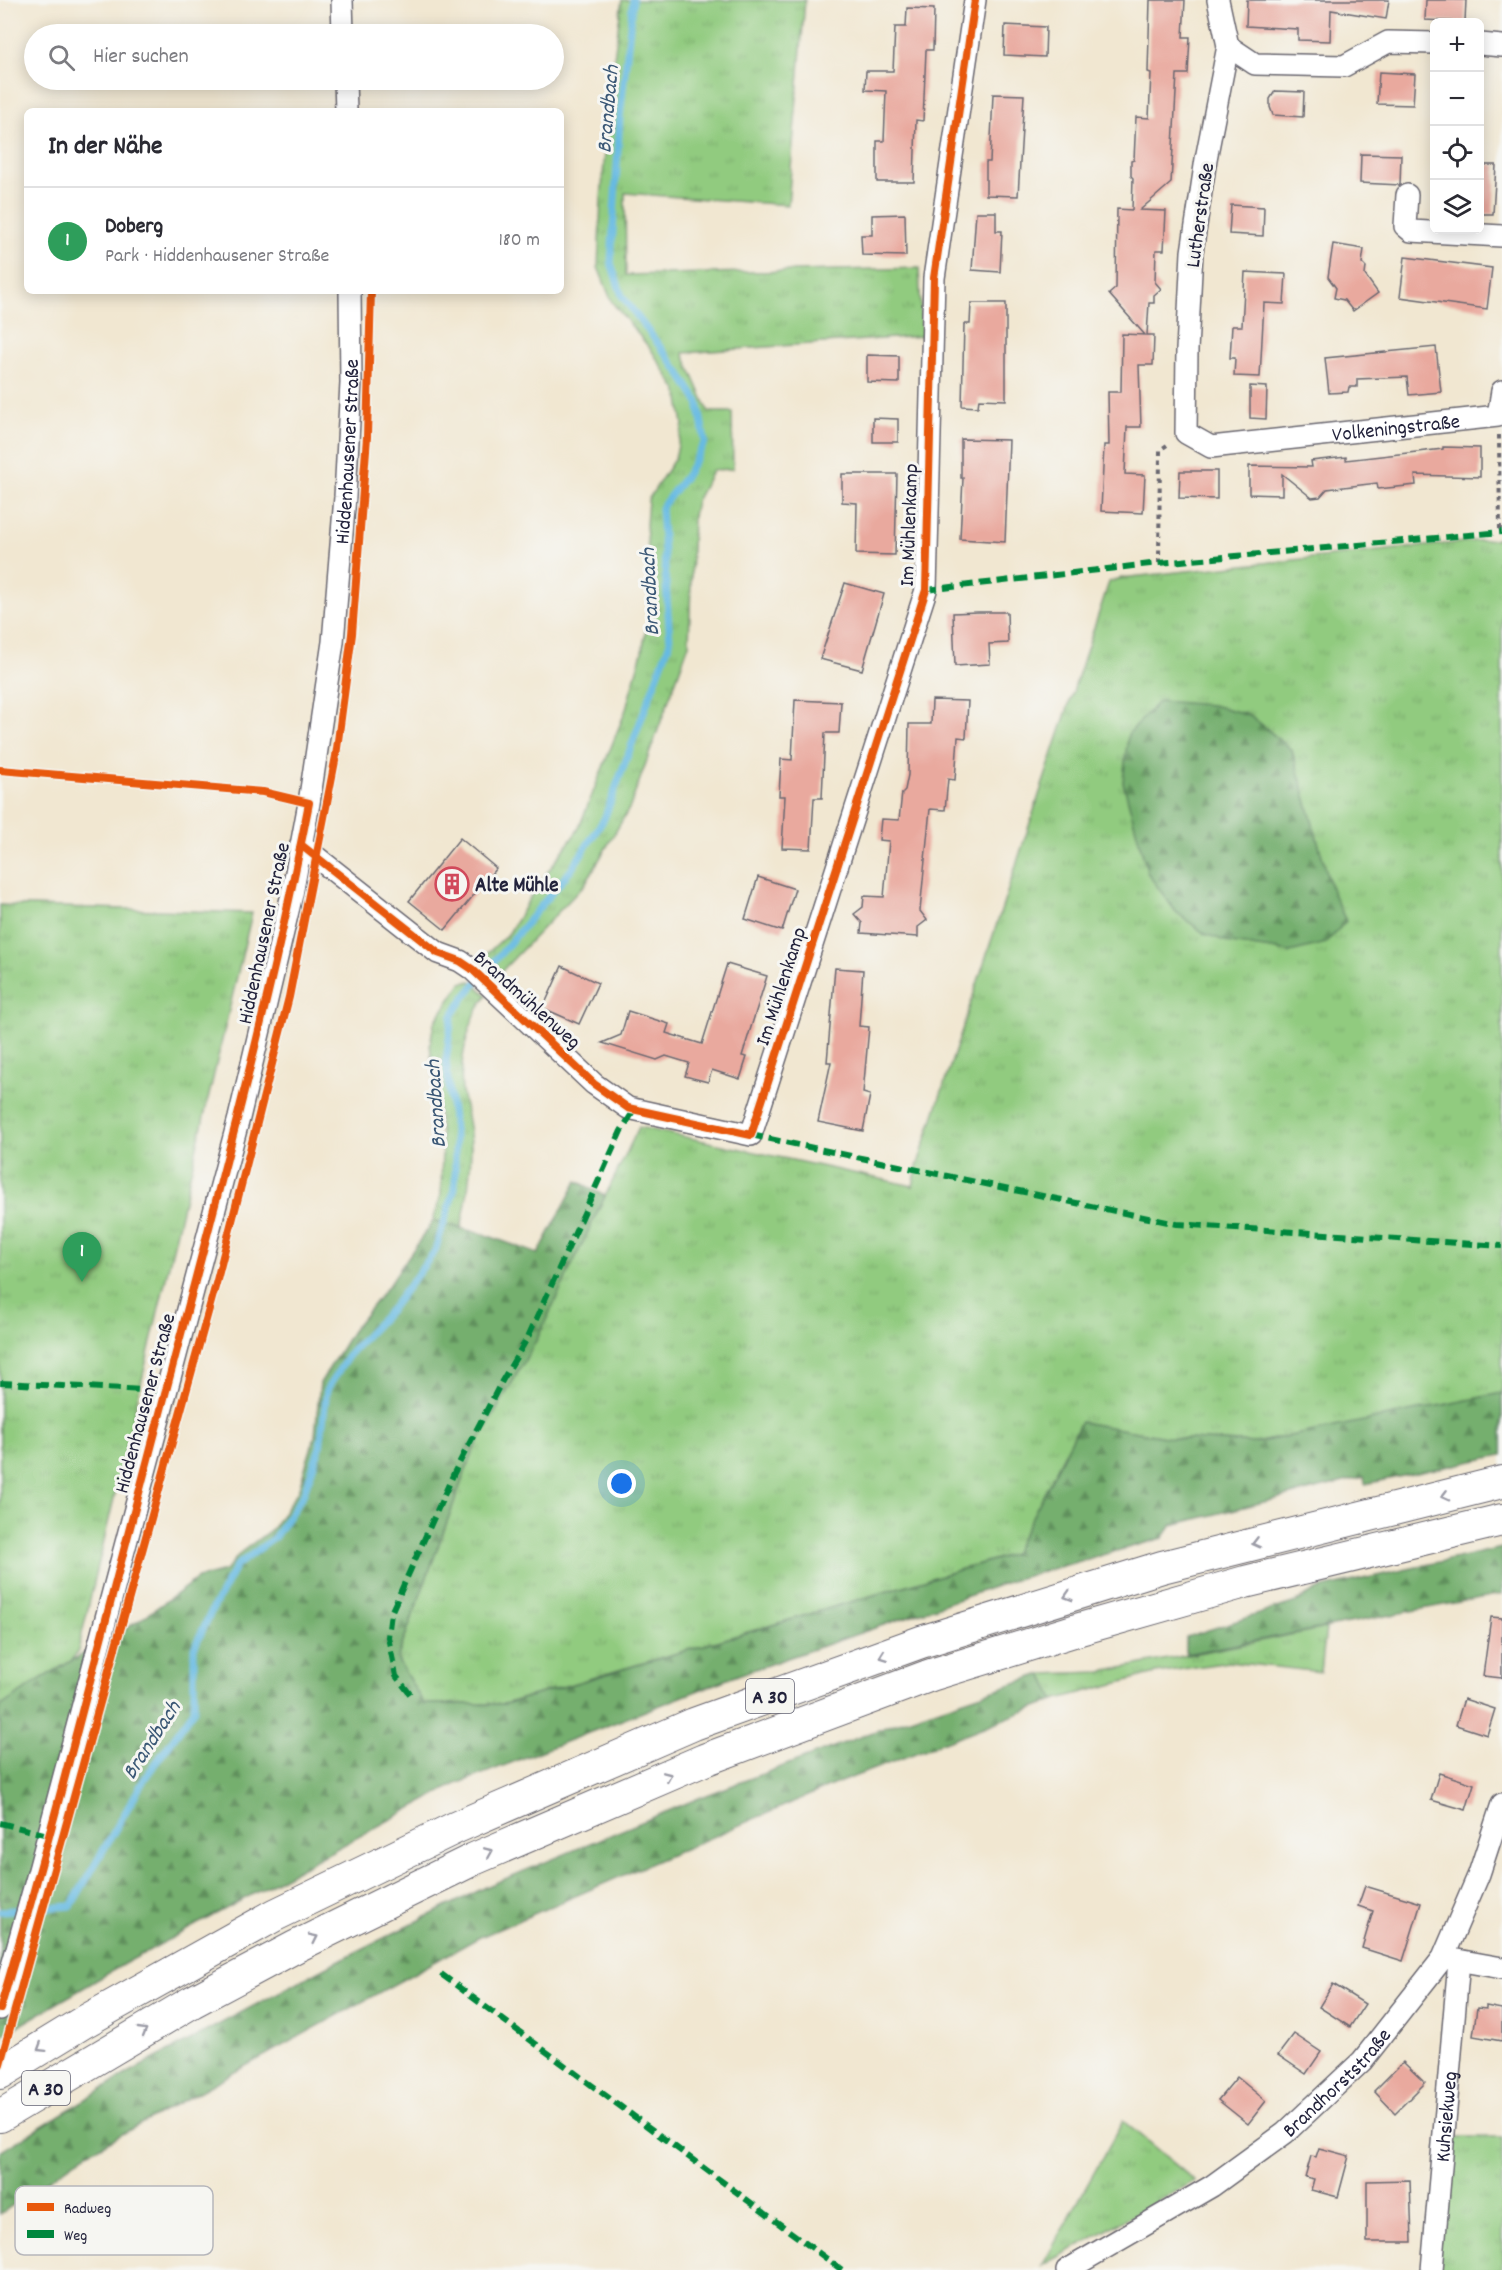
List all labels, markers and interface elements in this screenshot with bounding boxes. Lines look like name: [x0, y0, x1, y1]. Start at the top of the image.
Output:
map controls: [1430, 18, 1484, 234]
button: +: [1430, 18, 1484, 72]
search box: [24, 24, 564, 90]
icon: search: [45, 41, 78, 74]
text: Hier suchen: [93, 42, 189, 73]
water label: Brandbach: [590, 63, 629, 155]
button: −: [1430, 72, 1484, 126]
button: locate: [1430, 126, 1484, 180]
text: In der Nähe: [48, 129, 162, 166]
street label: Lutherstraße: [1180, 161, 1224, 270]
button: layers: [1430, 180, 1484, 234]
text: Doberg: [105, 212, 163, 243]
text: 1: [65, 227, 70, 255]
text: 180 m: [498, 227, 540, 255]
text: Park · Hiddenhausener Straße: [105, 243, 329, 271]
street label: Hiddenhausener Straße: [329, 359, 369, 546]
street label: Volkeningstraße: [1331, 408, 1462, 452]
street label: Im Mühlenkamp: [894, 463, 928, 587]
water label: Brandbach: [634, 546, 669, 637]
street label: Hiddenhausener Straße: [232, 840, 300, 1027]
building icon: Alte Mühle: [434, 866, 470, 902]
place label: Alte Mühle: [475, 872, 558, 902]
street label: Im Mühlenkamp: [750, 924, 816, 1050]
street label: Brandmühlenweg: [465, 945, 587, 1058]
water label: Brandbach: [419, 1058, 456, 1149]
pin: 1: [62, 1232, 101, 1282]
street label: Hiddenhausener Straße: [108, 1310, 185, 1497]
your location: [607, 1469, 636, 1498]
one-way arrow: [1440, 1488, 1450, 1501]
one-way arrow: [1251, 1536, 1261, 1549]
one-way arrow: [1063, 1589, 1074, 1601]
one-way arrow: [878, 1648, 889, 1661]
road number: A 30: [746, 1679, 794, 1713]
water label: Brandbach: [116, 1695, 190, 1786]
one-way arrow: [662, 1771, 673, 1783]
one-way arrow: [483, 1847, 494, 1859]
one-way arrow: [307, 1934, 318, 1945]
street label: Brandhorststraße: [1277, 2023, 1400, 2146]
one-way arrow: [136, 2027, 147, 2039]
one-way arrow: [37, 2040, 47, 2052]
street label: Kuhsiekweg: [1429, 2070, 1467, 2163]
road number: A 30: [22, 2071, 70, 2105]
legend: [15, 2186, 213, 2255]
text: Radweg: [64, 2198, 111, 2221]
text: Weg: [64, 2225, 87, 2248]

